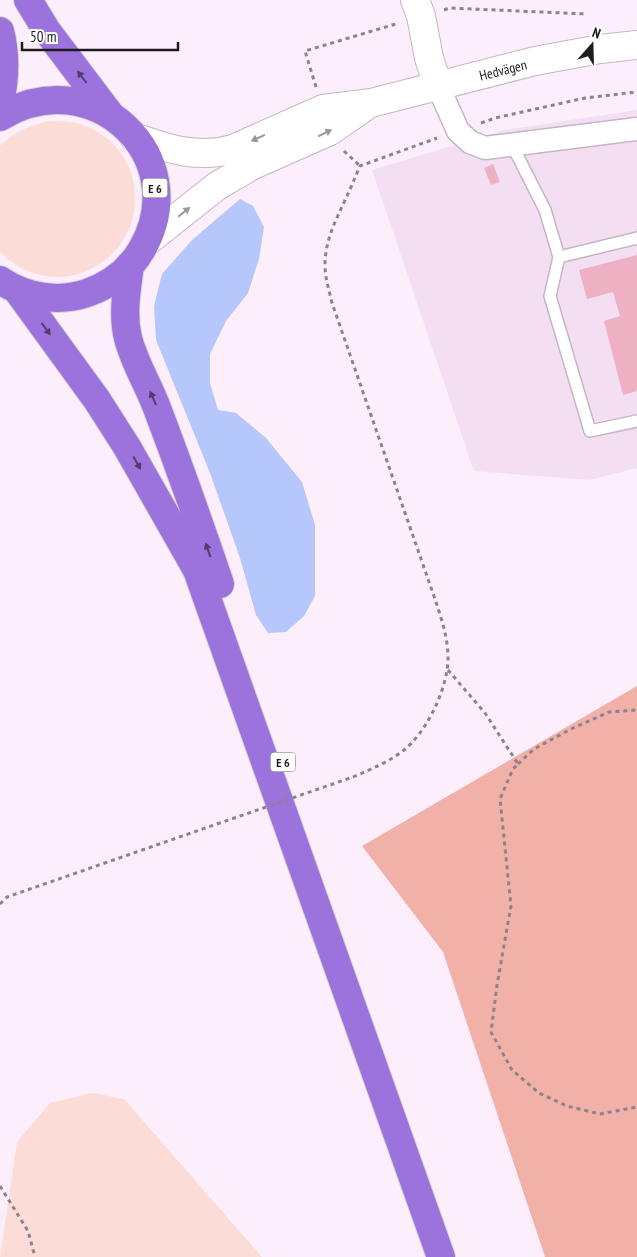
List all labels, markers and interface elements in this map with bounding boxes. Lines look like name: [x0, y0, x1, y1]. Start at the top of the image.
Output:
scale bar: [22, 20, 179, 52]
north arrow: [567, 20, 617, 70]
text: N: [590, 23, 603, 43]
text: 50 m: [30, 27, 56, 46]
street label: Hedvägen: [477, 55, 529, 85]
one-way arrow: [77, 70, 87, 84]
one-way arrow: [317, 129, 332, 137]
one-way arrow: [251, 134, 265, 142]
road number: E 6: [142, 178, 168, 198]
one-way arrow: [177, 207, 190, 218]
one-way arrow: [41, 322, 51, 336]
one-way arrow: [148, 391, 156, 405]
one-way arrow: [132, 457, 141, 470]
one-way arrow: [204, 543, 212, 558]
road number: E 6: [270, 752, 296, 772]

